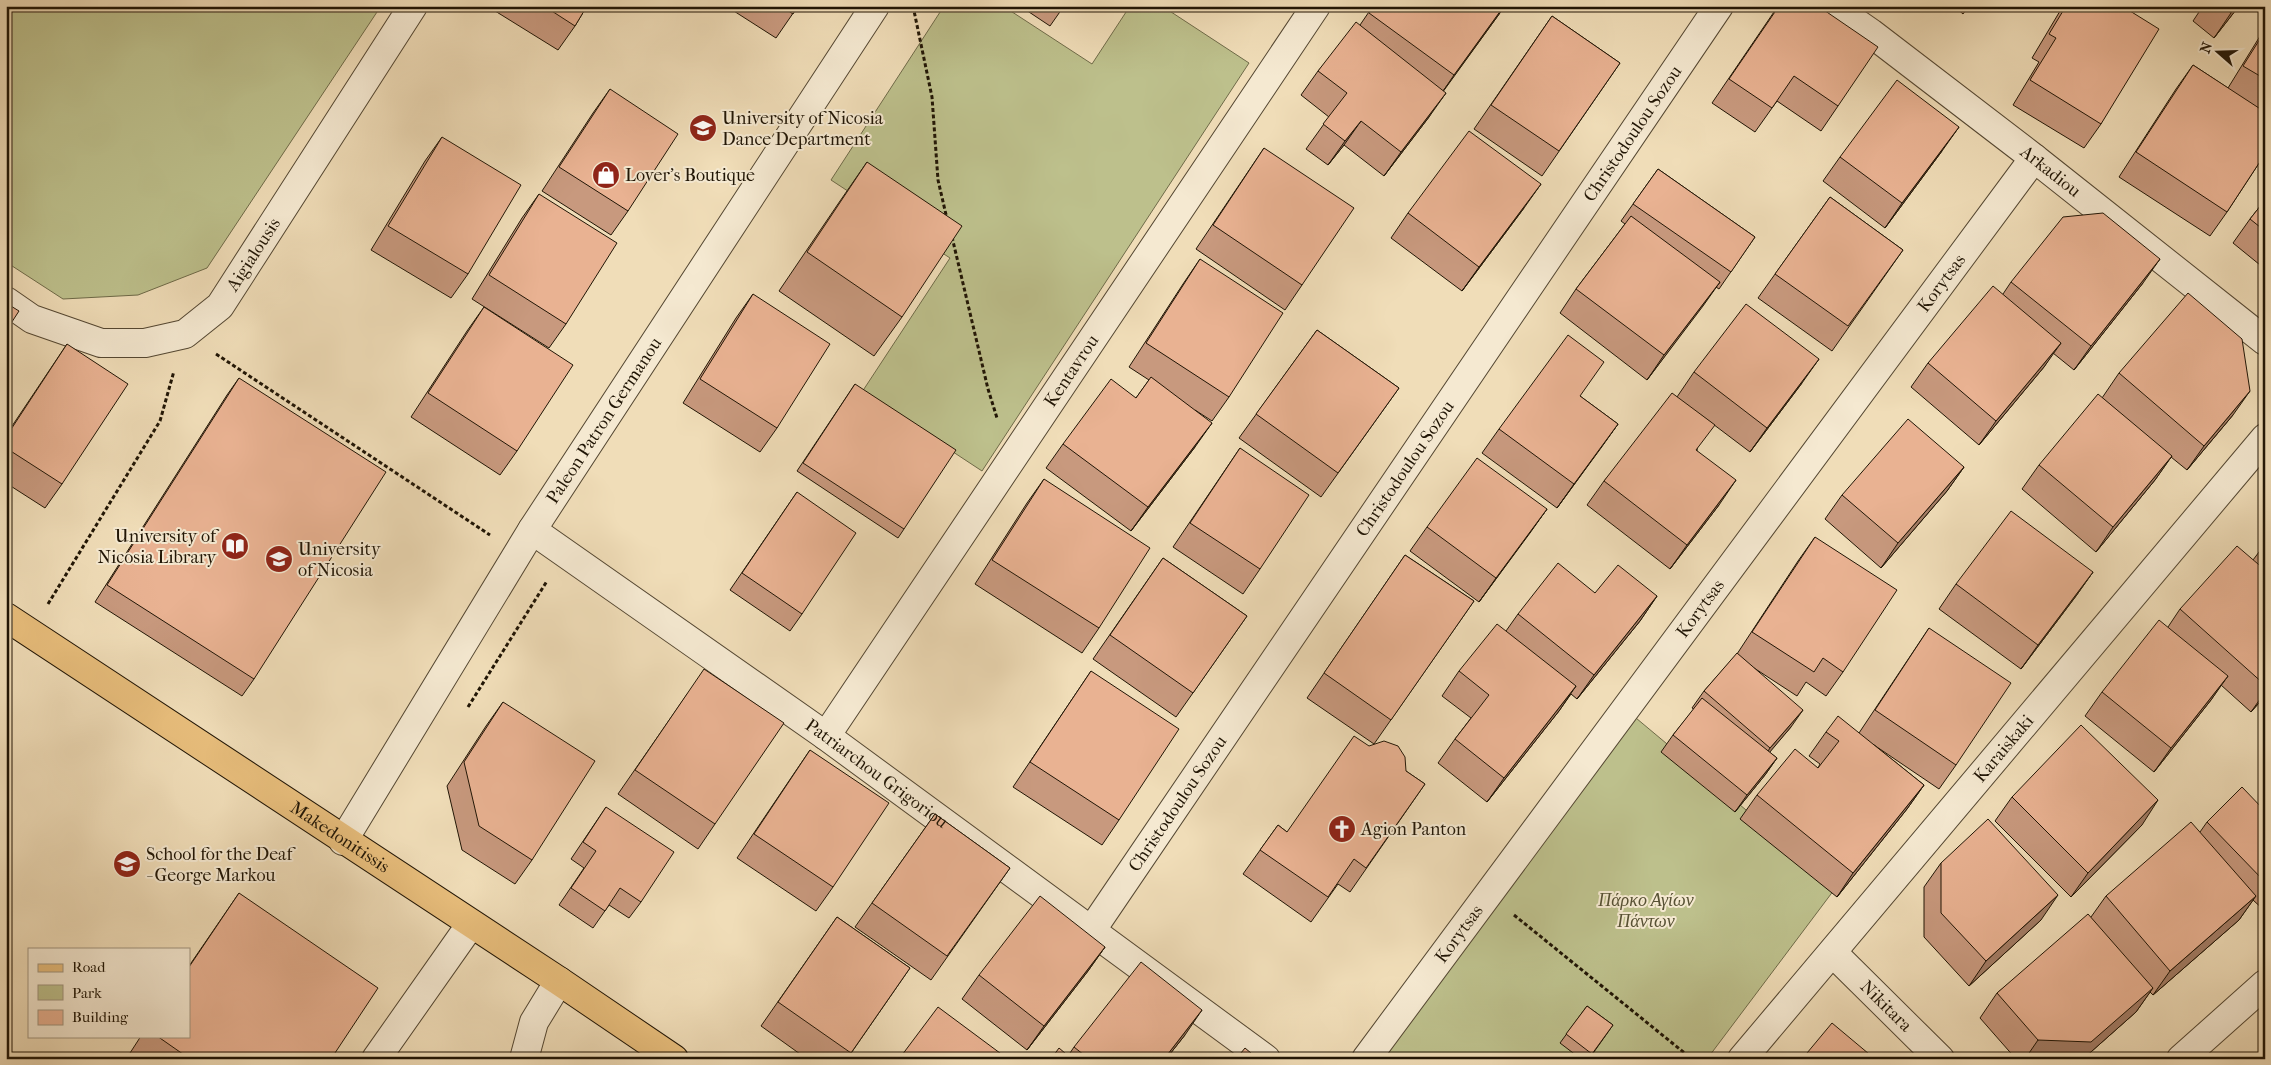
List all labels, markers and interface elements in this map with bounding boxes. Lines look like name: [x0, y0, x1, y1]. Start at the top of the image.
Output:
north arrow: [2194, 28, 2244, 78]
text: N: [2196, 39, 2216, 56]
street label: Christodoulou Sozou: [1579, 61, 1686, 205]
place label: University of Nicosia Dance Department: [722, 108, 884, 150]
school or university icon: University of Nicosia Dance Department: [688, 113, 718, 143]
street label: Arkadiou: [2015, 140, 2085, 201]
shop icon: Lover's Boutique: [591, 160, 621, 190]
place label: Lover's Boutique: [625, 165, 755, 186]
street label: Aigialousis: [221, 213, 285, 296]
street label: Korytsas: [1913, 250, 1970, 316]
street label: Kentavrou: [1040, 331, 1103, 411]
street label: Paleon Patron Germanou: [542, 333, 666, 507]
street label: Christodoulou Sozou: [1351, 396, 1459, 541]
place label: University of Nicosia Library: [98, 526, 220, 568]
library icon: University of Nicosia Library: [220, 531, 250, 561]
place label: University of Nicosia: [298, 539, 382, 581]
school or university icon: University of Nicosia: [264, 544, 294, 574]
street label: Korytsas: [1672, 575, 1729, 642]
street label: Karaiskaki: [1969, 710, 2038, 786]
street label: Patriarchou Grigoriou: [801, 714, 952, 833]
street label: Christodoulou Sozou: [1124, 732, 1231, 876]
street label: Makedonitissis: [287, 797, 394, 877]
church icon: Agion Panton: [1327, 814, 1357, 844]
place label: Agion Panton: [1360, 819, 1467, 840]
place label: School for the Deaf - George Markou: [146, 844, 296, 886]
school or university icon: School for the Deaf - George Markou: [112, 849, 142, 879]
park label: Πάρκο Αγίων Πάντων: [1597, 890, 1694, 932]
street label: Korytsas: [1430, 900, 1488, 967]
legend: [28, 948, 190, 1038]
text: Road: [72, 958, 106, 976]
street label: Nikitara: [1856, 976, 1917, 1036]
text: Park: [72, 984, 102, 1002]
text: Building: [72, 1008, 129, 1026]

